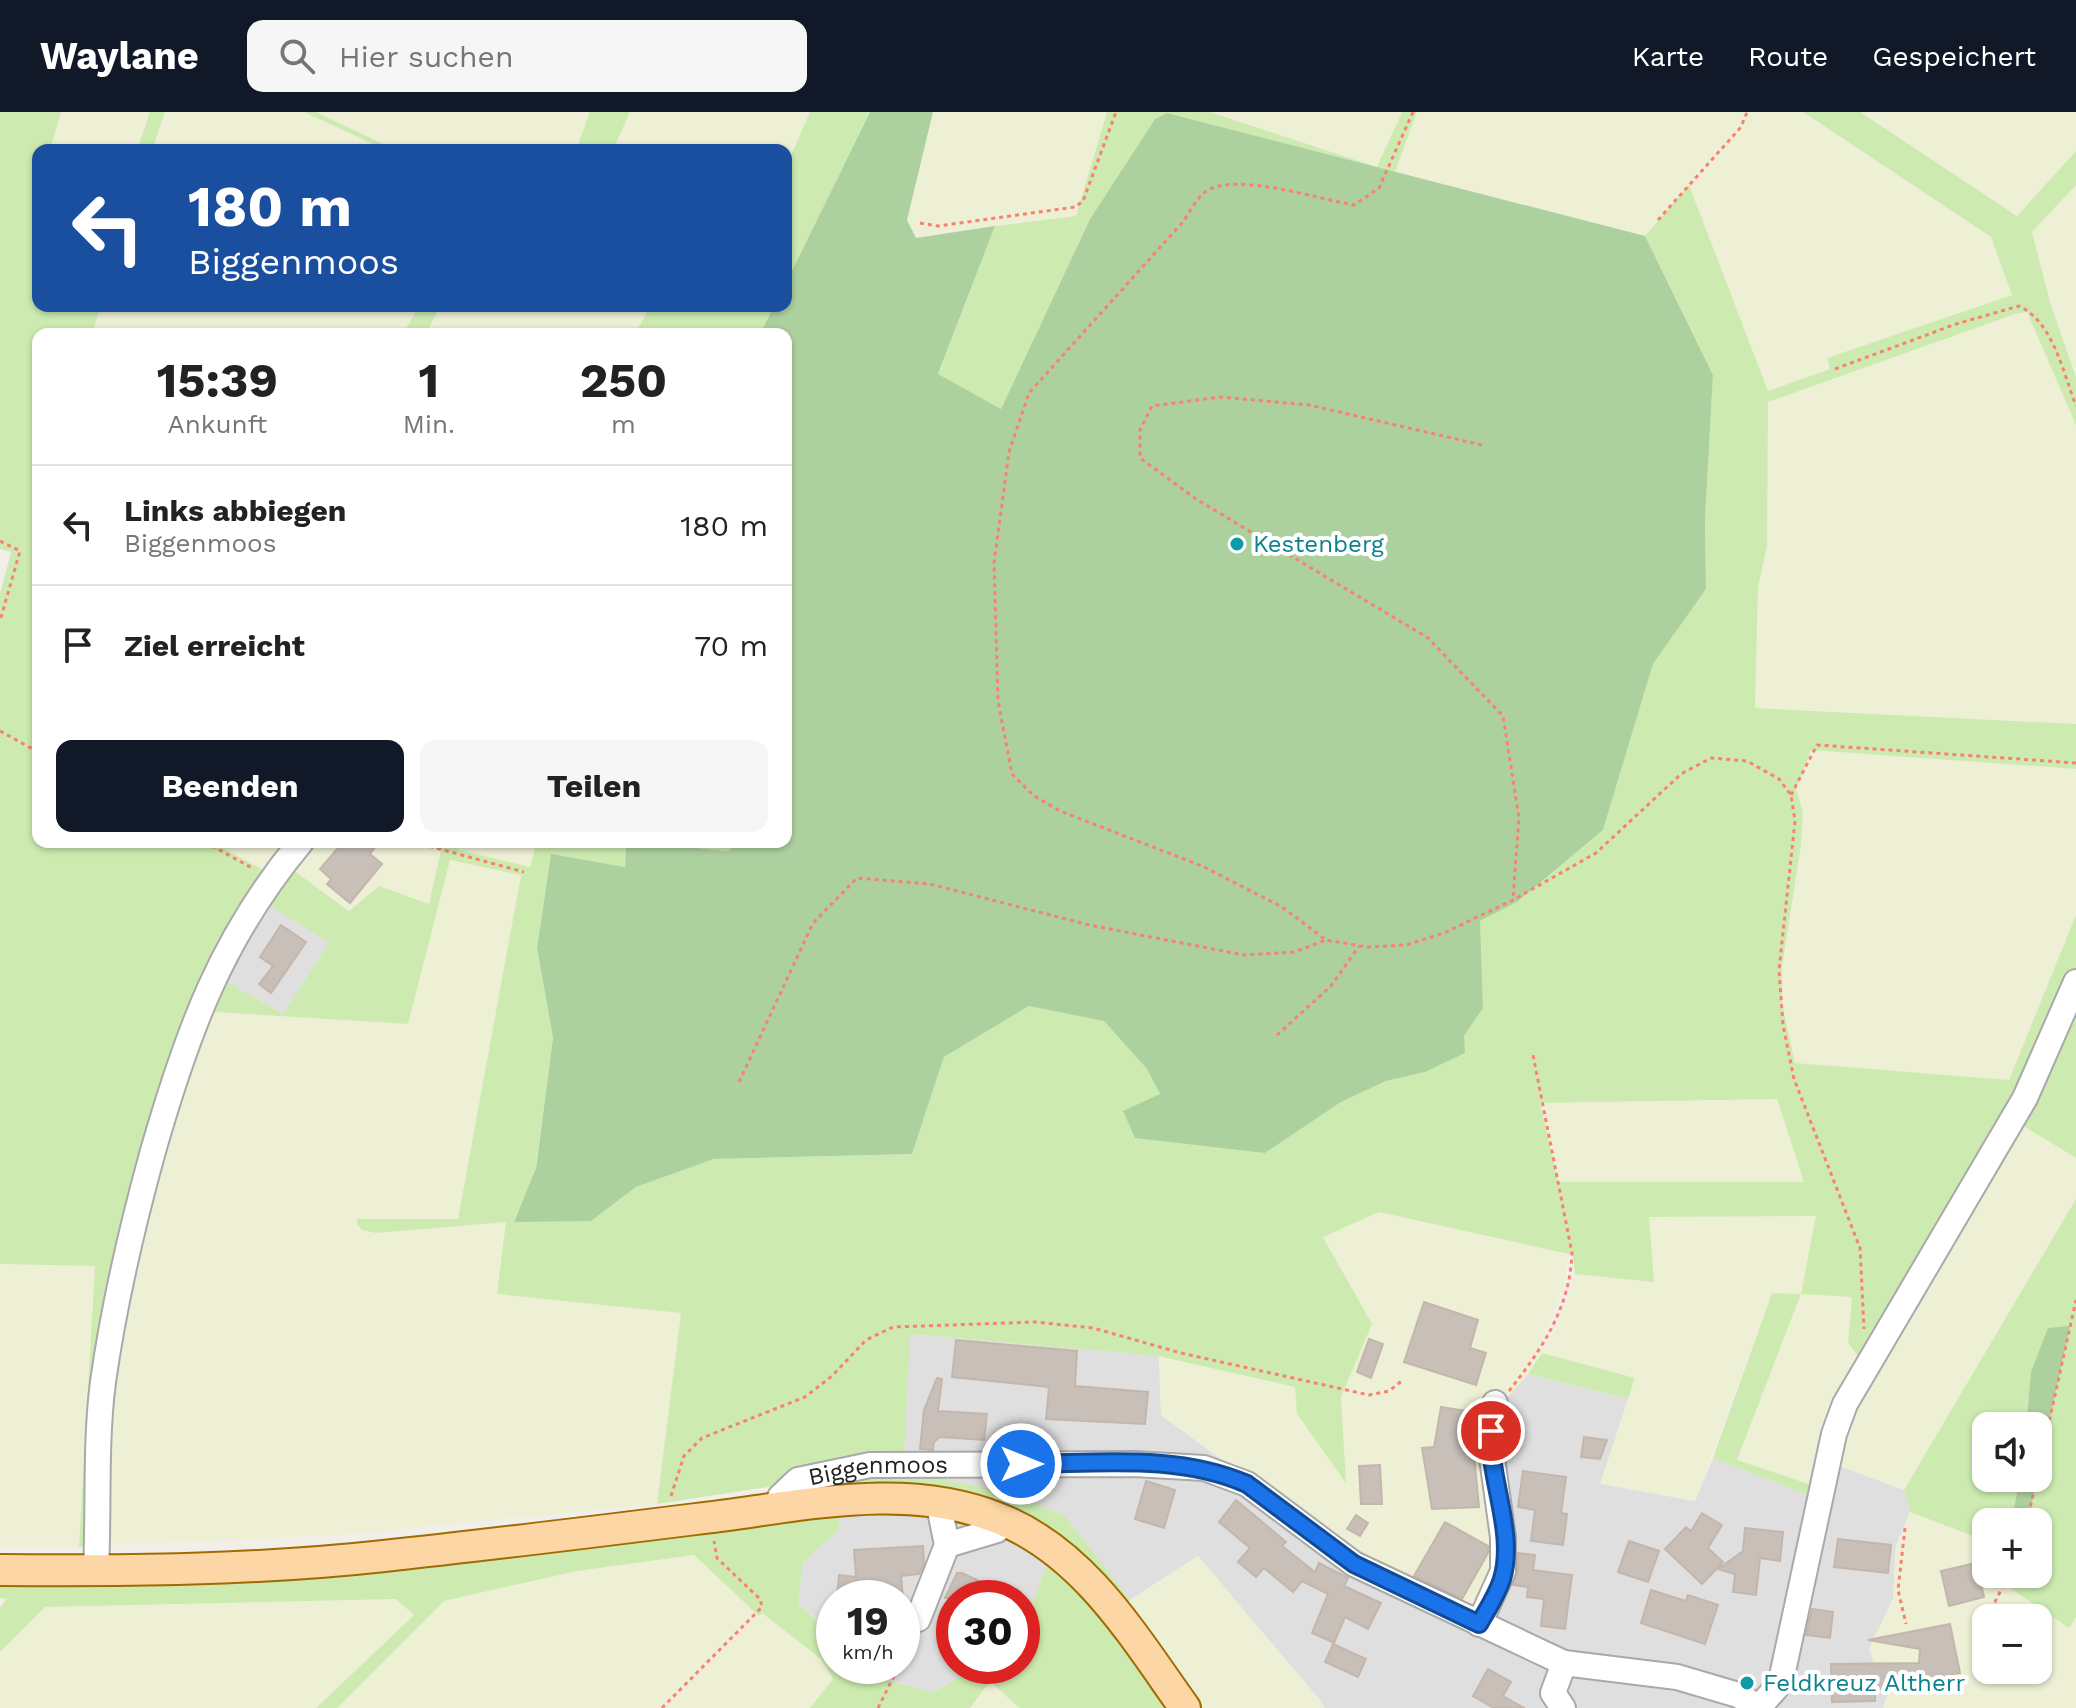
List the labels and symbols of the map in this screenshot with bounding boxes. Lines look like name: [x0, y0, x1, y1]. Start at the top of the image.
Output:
place label: Kestenberg: [1253, 530, 1384, 558]
marker: Kestenberg: [1228, 535, 1246, 553]
pin: [1457, 1397, 1525, 1465]
position arrow: [979, 1422, 1063, 1506]
street label: Biggenmoos: [806, 1451, 948, 1492]
speed limit sign: 30: [936, 1580, 1040, 1684]
place label: Feldkreuz Altherr: [1763, 1669, 1966, 1697]
marker: Feldkreuz Altherr: [1738, 1674, 1756, 1692]

